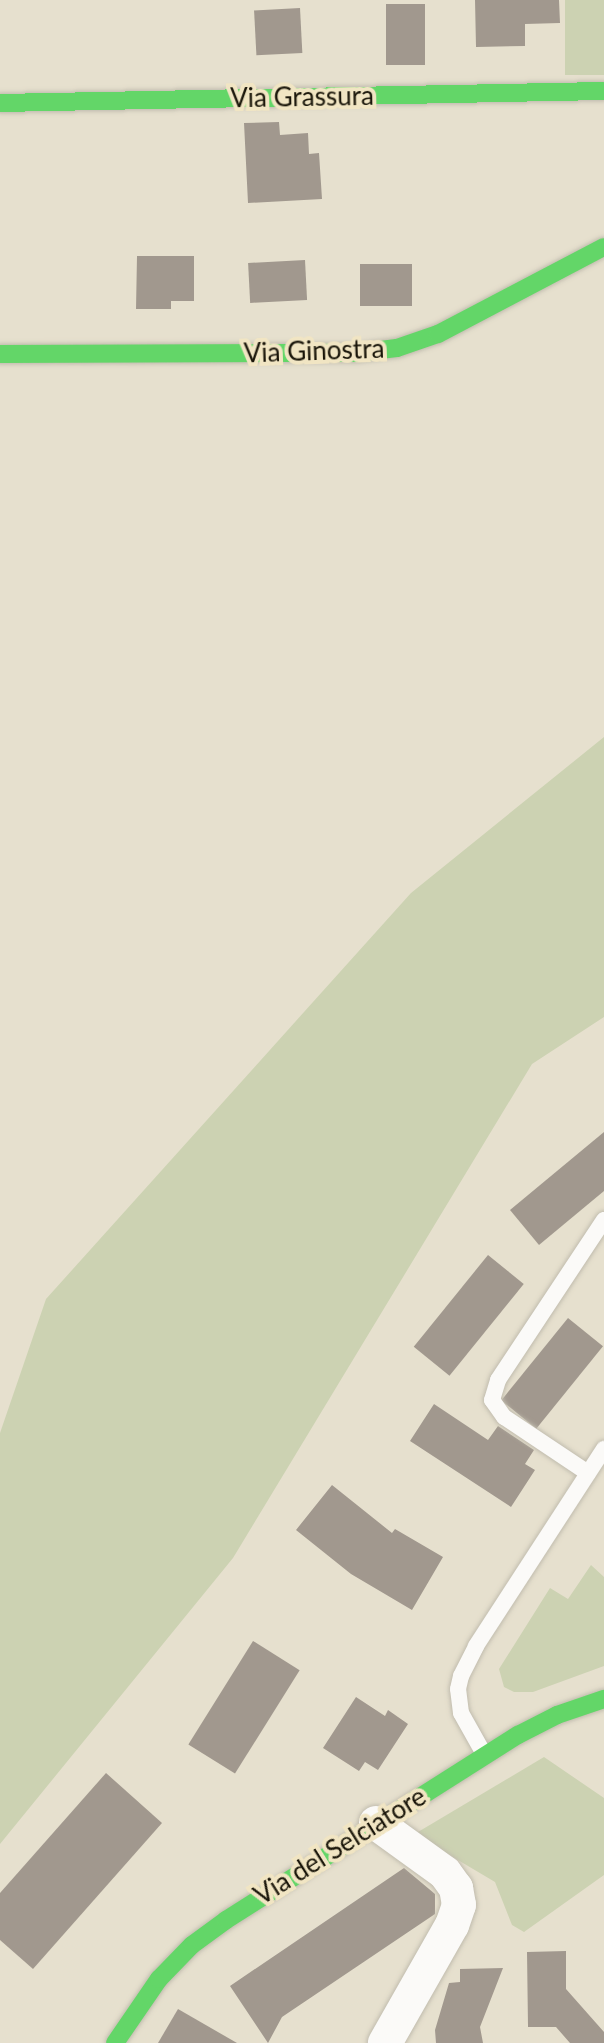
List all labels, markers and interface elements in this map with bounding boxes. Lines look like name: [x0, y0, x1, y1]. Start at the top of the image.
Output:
street label: Via Grassura: [230, 80, 374, 114]
street label: Via Ginostra: [243, 333, 385, 369]
street label: Via del Selciatore: [248, 1781, 432, 1911]

